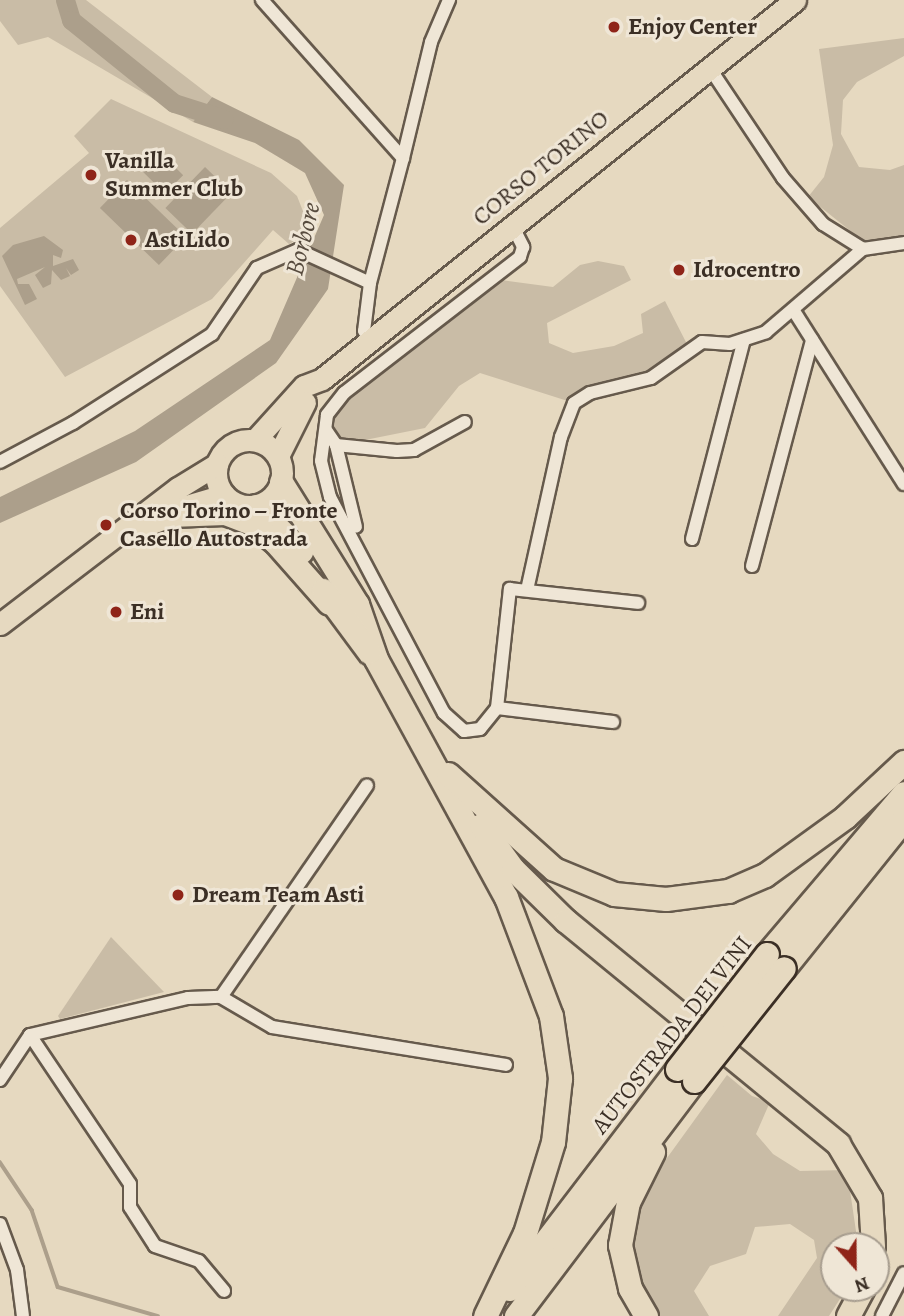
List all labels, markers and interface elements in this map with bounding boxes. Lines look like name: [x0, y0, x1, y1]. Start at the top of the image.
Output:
place label: Enjoy Center: [628, 13, 757, 41]
marker: Enjoy Center: [606, 19, 622, 35]
street label: CORSO TORINO: [467, 104, 615, 232]
place label: Vanilla Summer Club: [105, 147, 243, 203]
marker: Vanilla Summer Club: [83, 167, 99, 183]
water label: Borbore: [279, 199, 327, 279]
place label: AstiLido: [145, 226, 230, 254]
marker: AstiLido: [123, 232, 139, 248]
place label: Idrocentro: [693, 256, 801, 284]
marker: Idrocentro: [671, 262, 687, 278]
place label: Corso Torino – Fronte Casello Autostrada: [120, 497, 339, 553]
marker: Corso Torino – Fronte Casello Autostrada: [98, 517, 114, 533]
place label: Eni: [130, 598, 164, 626]
marker: Eni: [108, 604, 124, 620]
place label: Dream Team Asti: [192, 881, 364, 909]
marker: Dream Team Asti: [170, 887, 186, 903]
street label: AUTOSTRADA DEI VINI: [586, 930, 758, 1140]
north arrow: [820, 1232, 890, 1302]
text: N: [851, 1270, 873, 1299]

